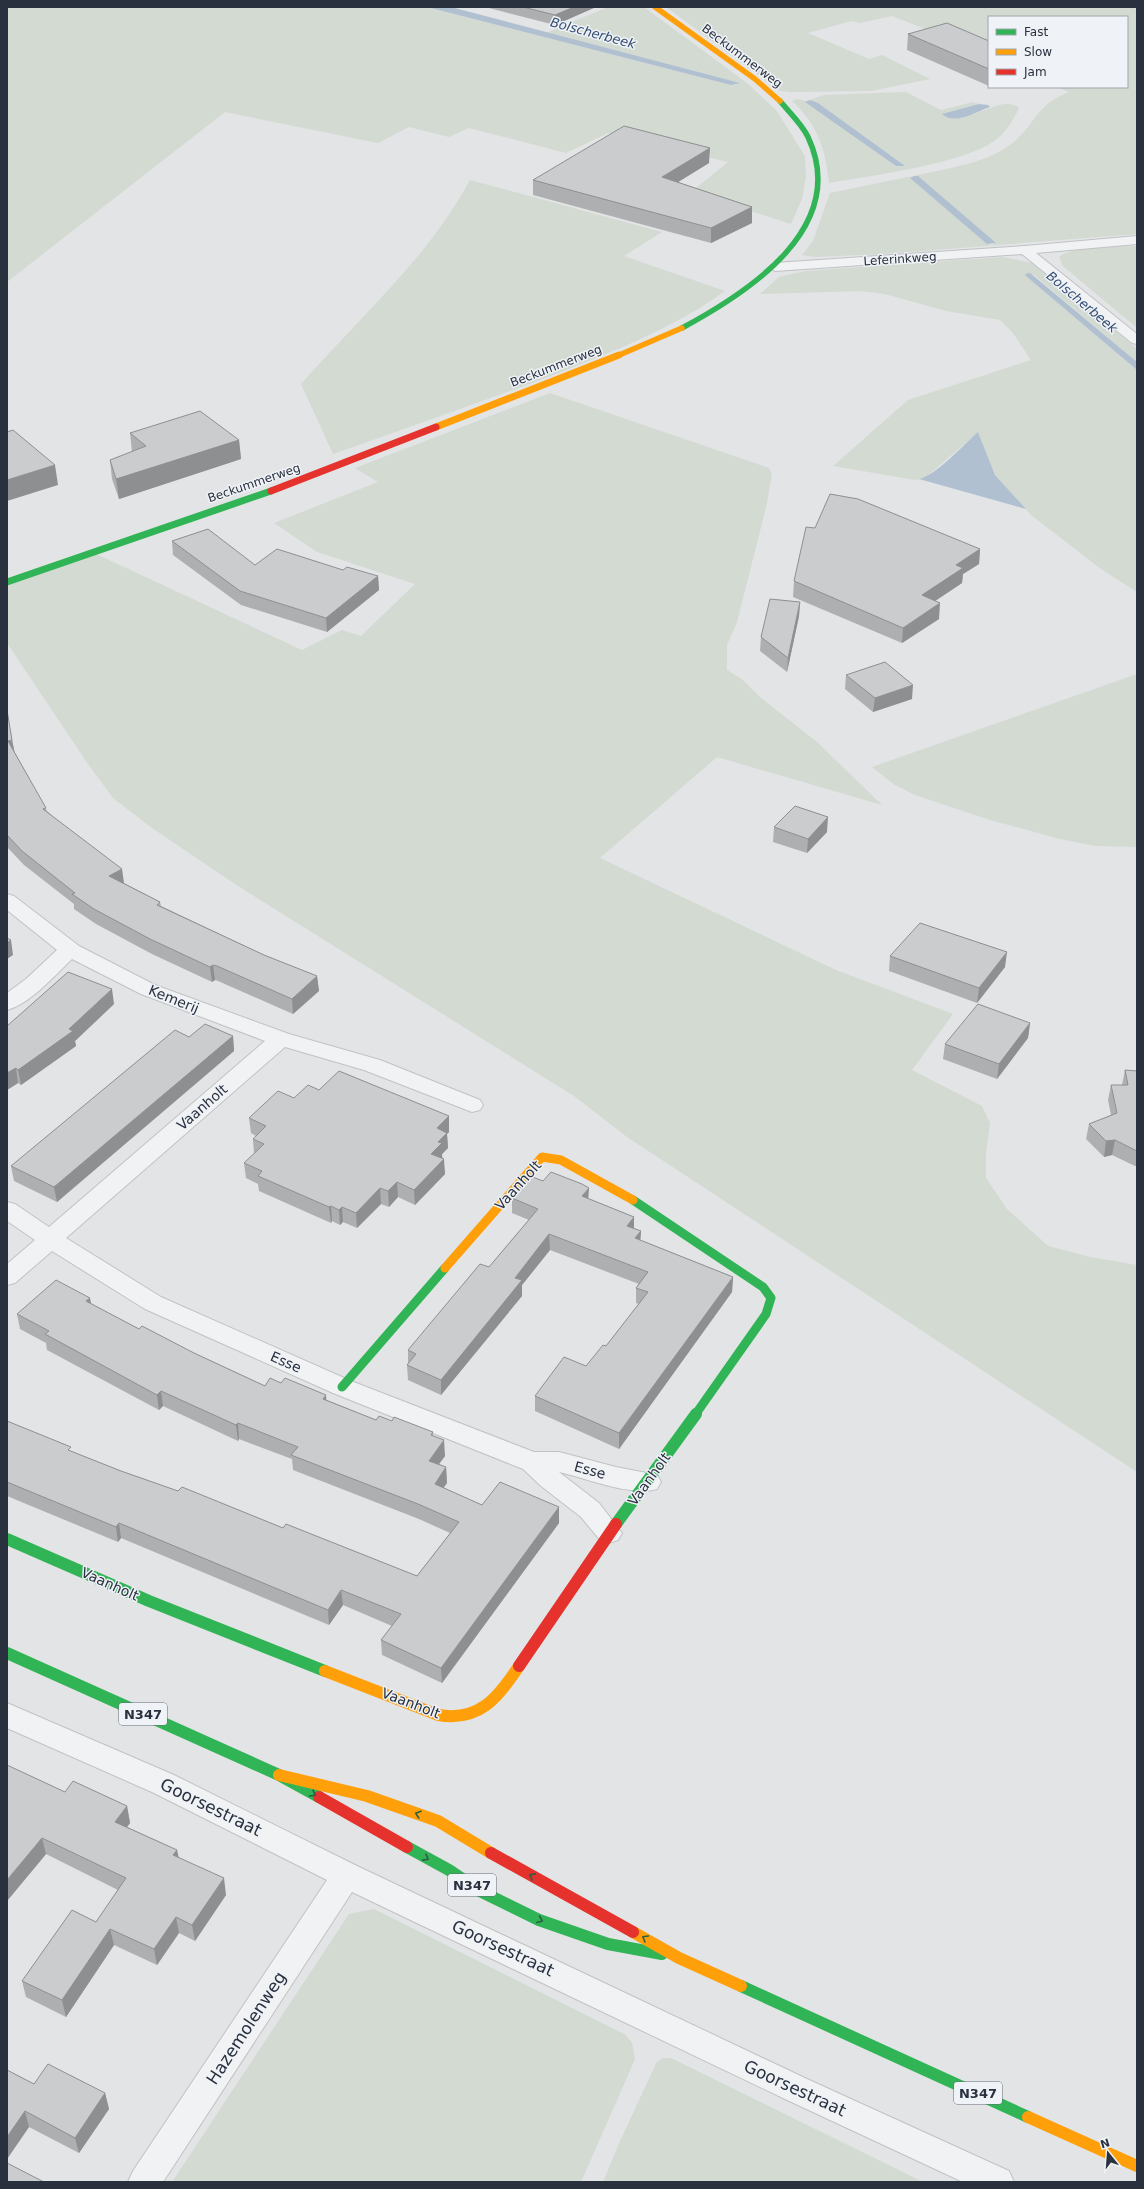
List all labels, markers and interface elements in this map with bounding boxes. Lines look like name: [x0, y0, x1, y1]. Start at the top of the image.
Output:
water label: Bolscherbeek: [549, 14, 638, 52]
legend: [988, 16, 1128, 88]
street label: Beckummerweg: [699, 21, 785, 91]
text: Fast: [1024, 25, 1048, 39]
text: Slow: [1024, 45, 1052, 59]
text: Jam: [1023, 65, 1047, 79]
street label: Leferinkweg: [863, 249, 937, 269]
water label: Bolscherbeek: [1044, 268, 1121, 336]
street label: Beckummerweg: [508, 342, 604, 390]
street label: Beckummerweg: [206, 461, 302, 505]
street label: Kemerij: [146, 982, 202, 1016]
street label: Vaanholt: [174, 1081, 231, 1133]
street label: Vaanholt: [492, 1156, 545, 1213]
street label: Esse: [268, 1348, 304, 1376]
street label: Vaanholt: [624, 1449, 674, 1509]
street label: Esse: [572, 1458, 608, 1482]
street label: Vaanholt: [79, 1564, 142, 1604]
street label: Vaanholt: [379, 1685, 443, 1722]
road number: N347: [119, 1703, 167, 1725]
street label: Goorsestraat: [157, 1774, 265, 1840]
one-way arrow: [309, 1790, 316, 1797]
one-way arrow: [414, 1810, 421, 1818]
one-way arrow: [422, 1853, 430, 1861]
one-way arrow: [528, 1873, 536, 1880]
road number: N347: [448, 1874, 496, 1896]
street label: Goorsestraat: [449, 1916, 558, 1981]
one-way arrow: [537, 1916, 544, 1924]
one-way arrow: [642, 1936, 649, 1943]
street label: Hazemolenweg: [202, 1968, 290, 2088]
street label: Goorsestraat: [741, 2056, 850, 2121]
road number: N347: [954, 2082, 1002, 2104]
north arrow: [1088, 2133, 1128, 2173]
text: N: [1099, 2136, 1112, 2151]

